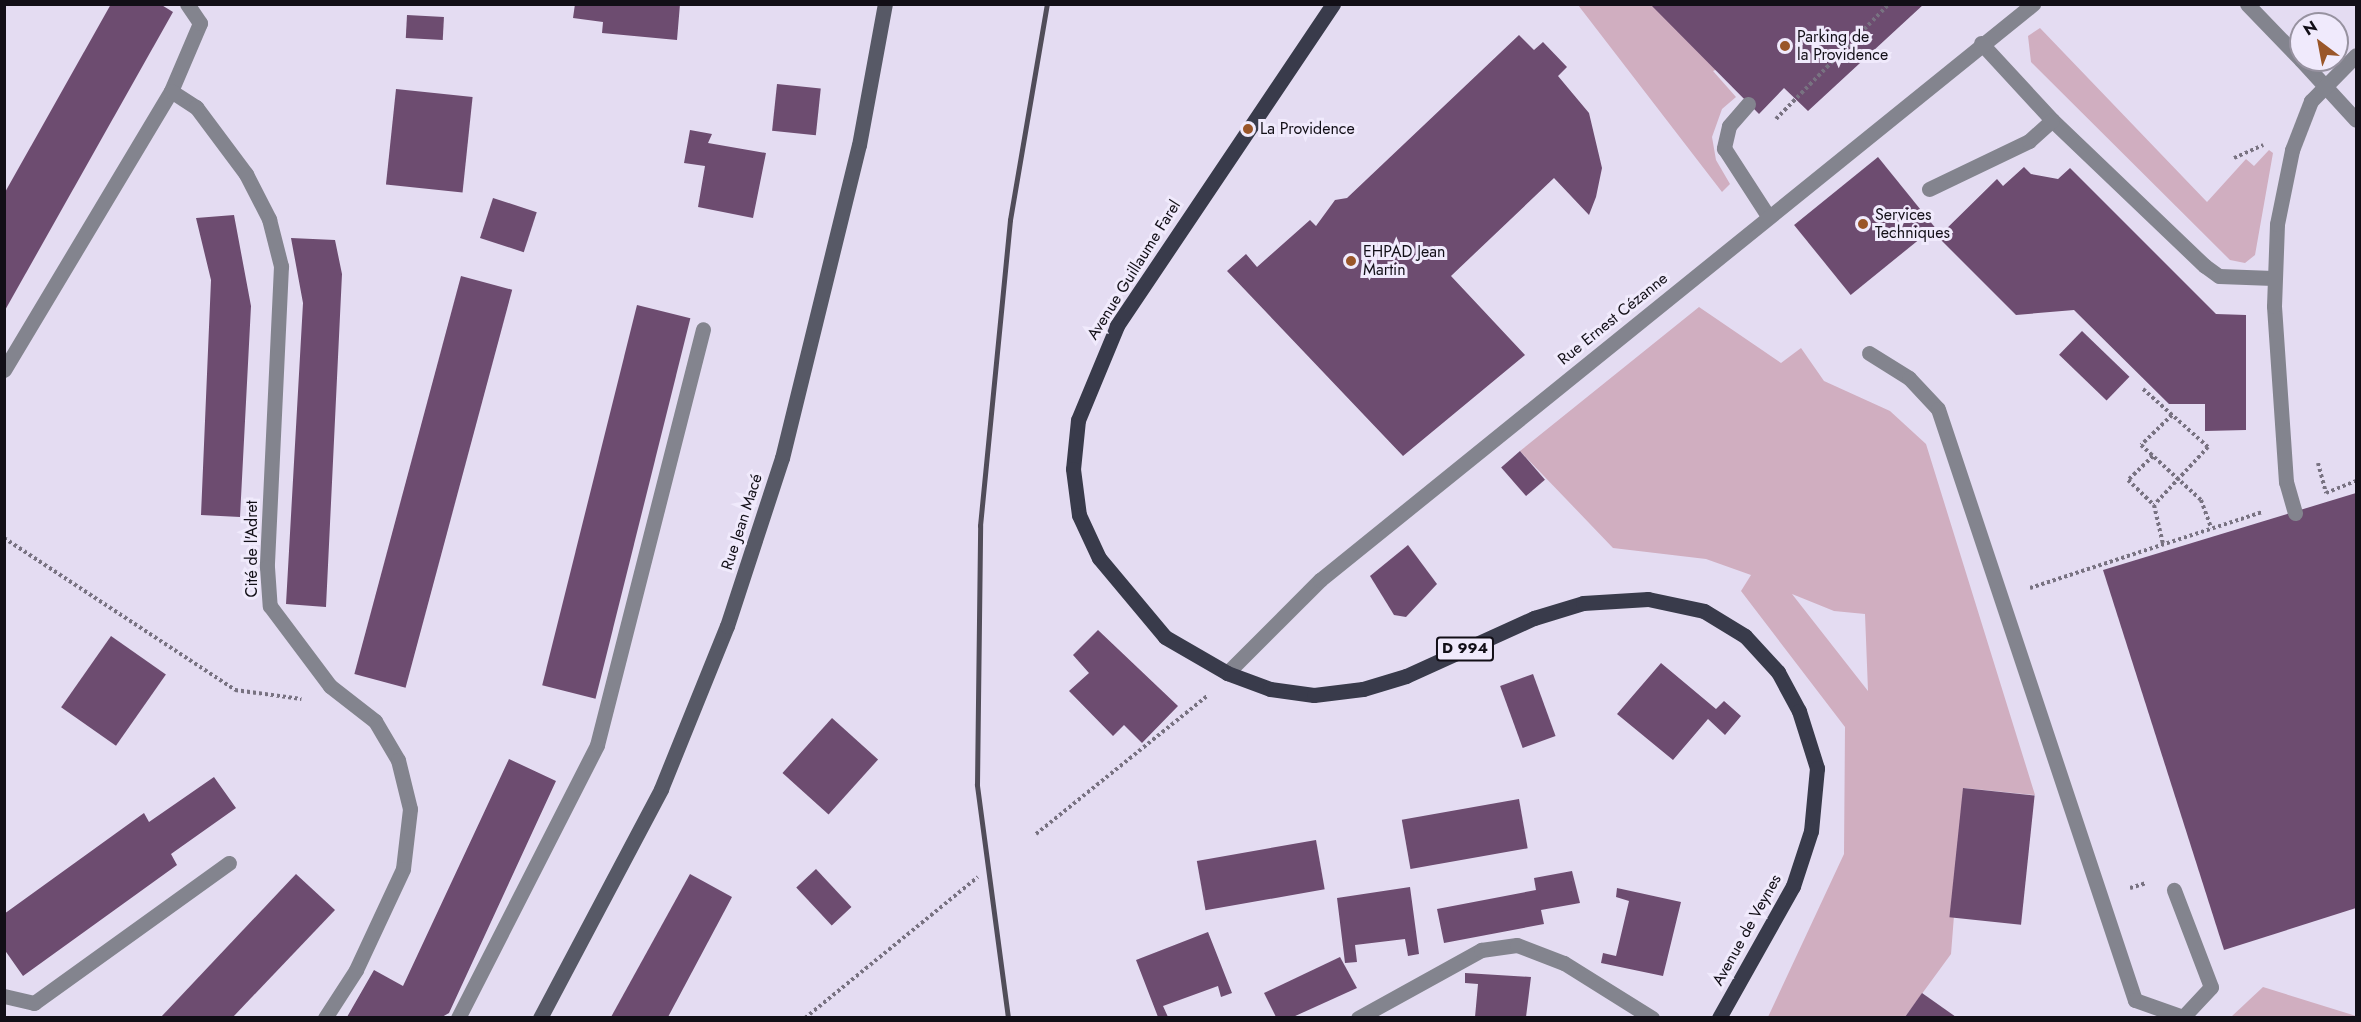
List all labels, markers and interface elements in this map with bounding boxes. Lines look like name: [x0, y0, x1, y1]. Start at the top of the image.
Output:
north arrow: [2289, 12, 2349, 72]
text: N: [2299, 15, 2322, 41]
place label: Parking de la Providence: [1797, 27, 1888, 65]
marker: Parking de la Providence: [1778, 39, 1792, 53]
place label: La Providence: [1260, 119, 1355, 139]
marker: La Providence: [1241, 122, 1255, 136]
street label: Avenue Guillaume Farel: [1083, 197, 1185, 343]
place label: Services Techniques: [1875, 205, 1950, 243]
marker: Services Techniques: [1856, 217, 1870, 231]
place label: EHPAD Jean Martin: [1363, 242, 1445, 280]
marker: EHPAD Jean Martin: [1344, 254, 1358, 268]
street label: Rue Ernest Cézanne: [1554, 269, 1672, 369]
street label: Rue Jean Macé: [717, 472, 767, 572]
street label: Cité de l'Adret: [242, 500, 262, 598]
road number: D 994: [1435, 637, 1495, 661]
street label: Avenue de Veynes: [1708, 871, 1786, 989]

